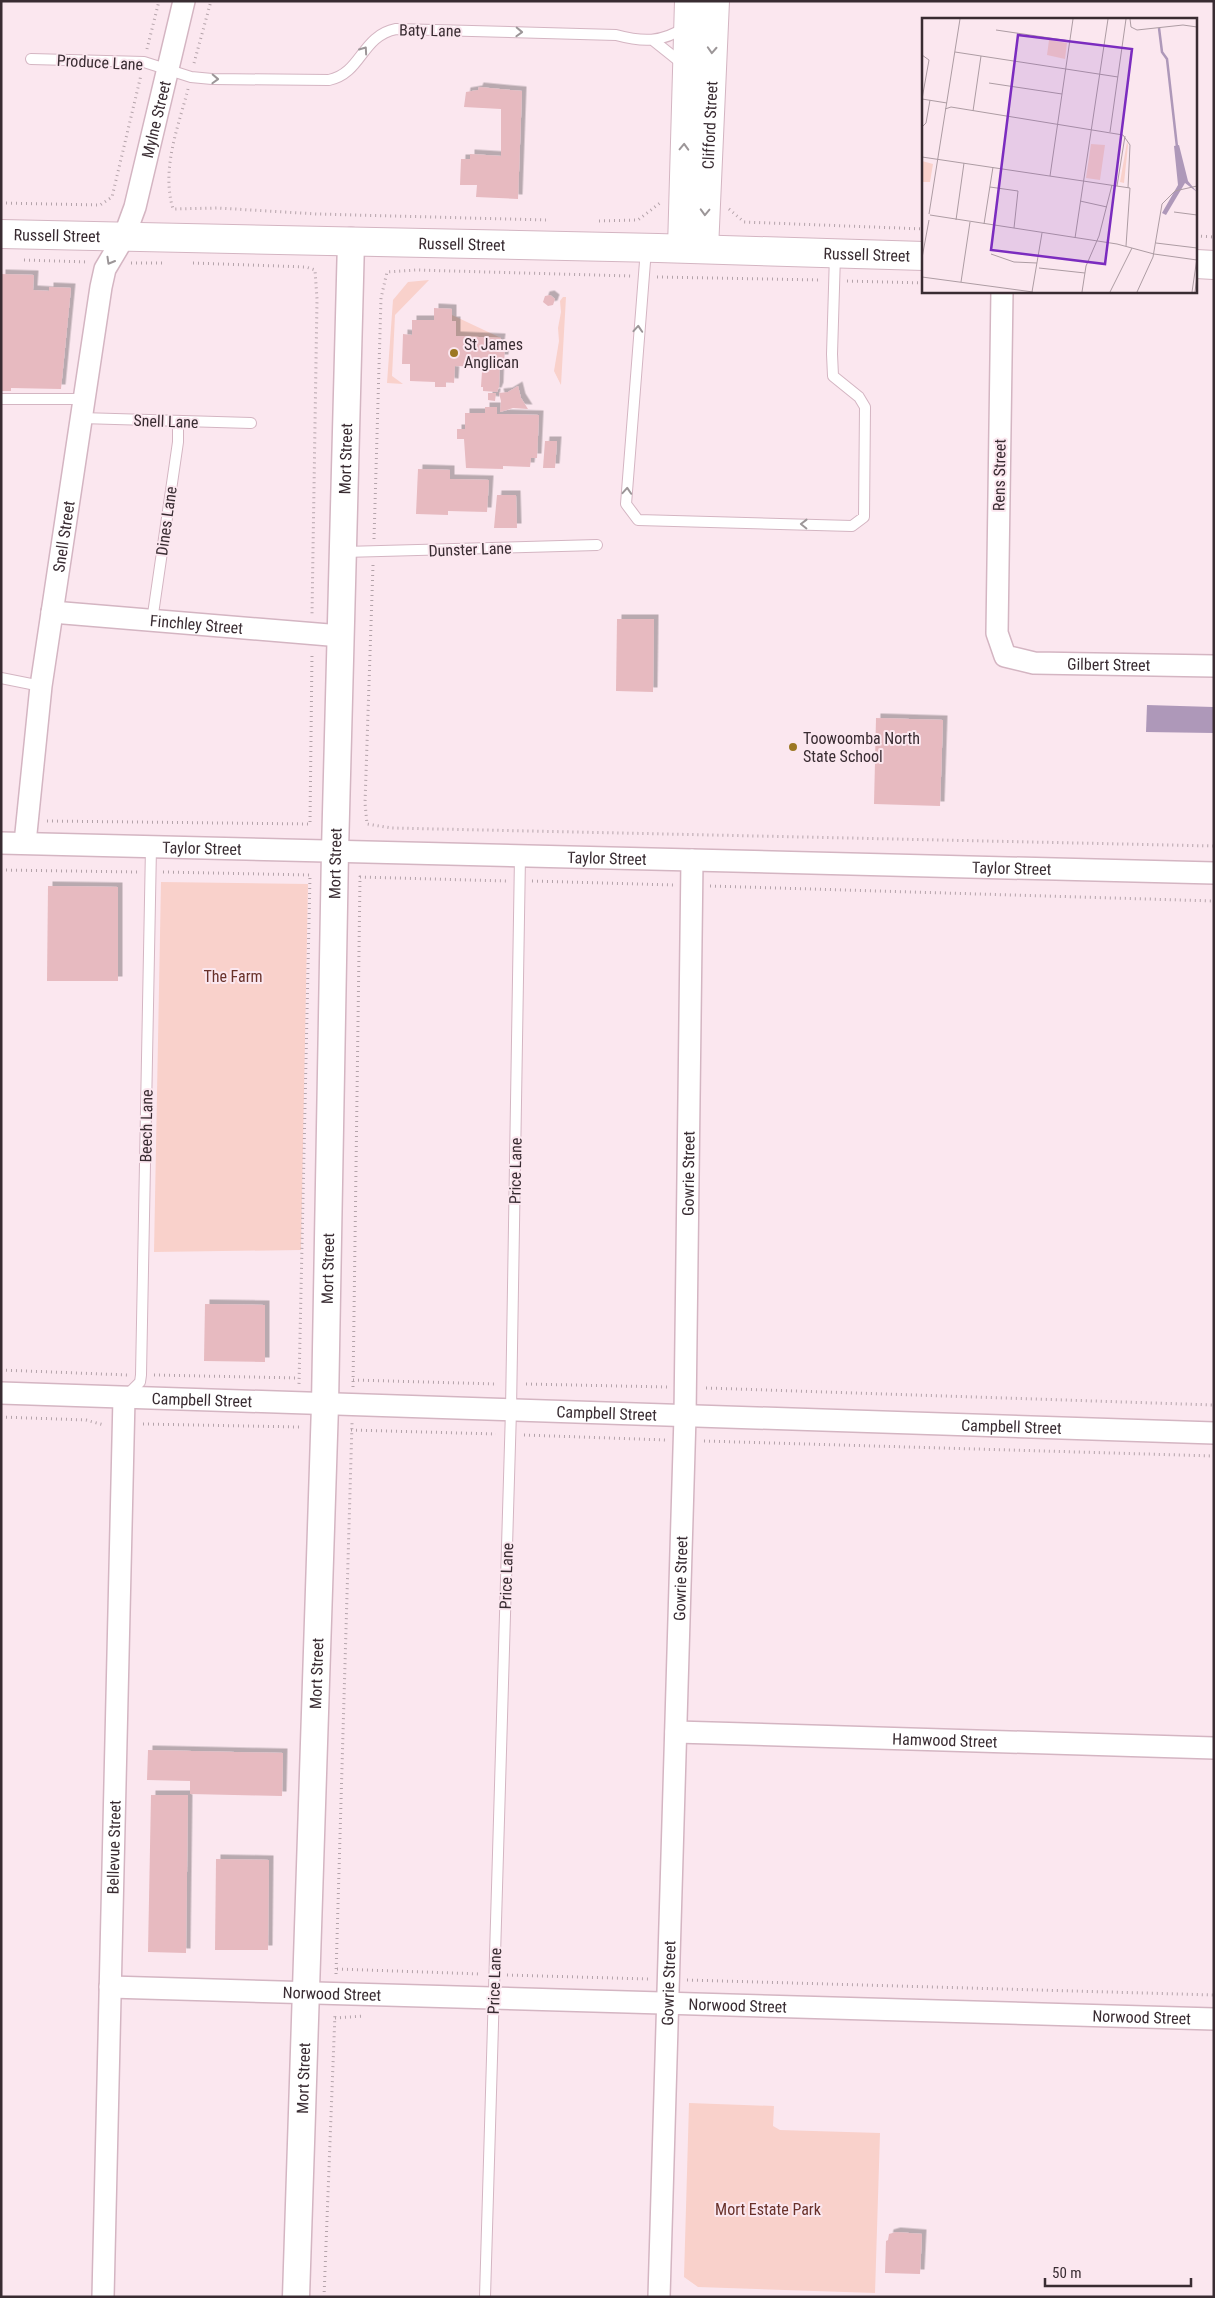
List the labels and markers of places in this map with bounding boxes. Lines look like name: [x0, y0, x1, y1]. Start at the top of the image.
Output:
place label: St James Anglican: [464, 335, 523, 372]
marker: St James Anglican: [448, 347, 460, 359]
place label: Toowoomba North State School: [803, 729, 920, 766]
marker: Toowoomba North State School: [787, 741, 799, 753]

